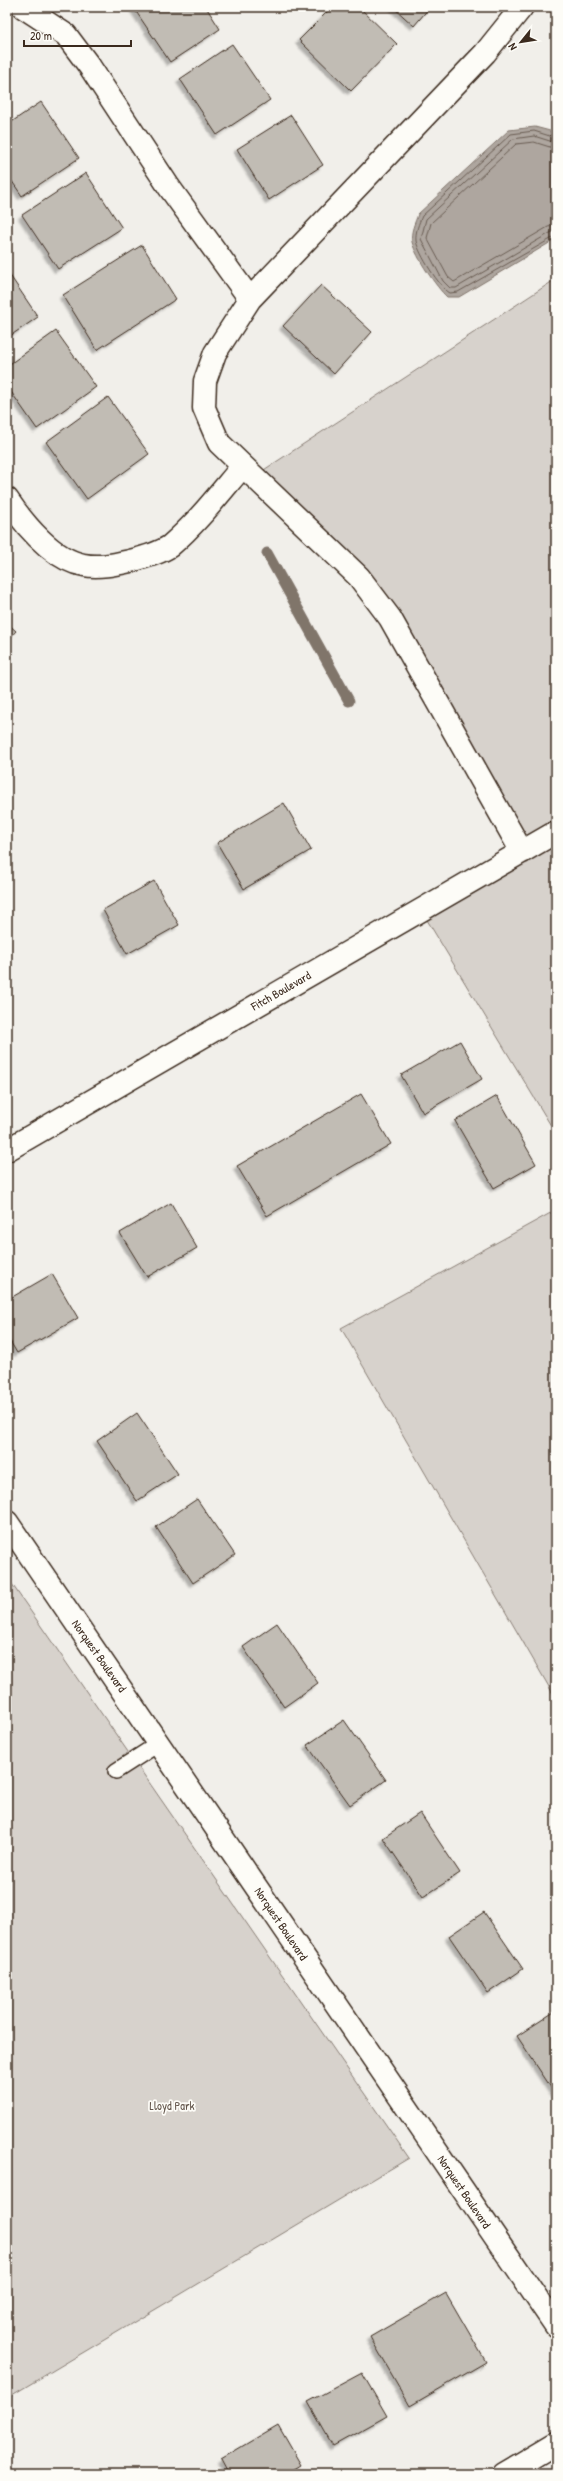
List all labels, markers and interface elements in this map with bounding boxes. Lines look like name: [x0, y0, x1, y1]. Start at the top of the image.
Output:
scale bar: [24, 22, 131, 48]
north arrow: [501, 22, 541, 62]
text: 20 m: [30, 27, 52, 44]
text: N: [505, 41, 520, 53]
street label: Fitch Boulevard: [247, 966, 314, 1015]
street label: Norquest Boulevard: [68, 1616, 131, 1696]
street label: Norquest Boulevard: [251, 1884, 312, 1964]
park label: Lloyd Park: [149, 2097, 195, 2114]
street label: Norquest Boulevard: [434, 2152, 495, 2232]

